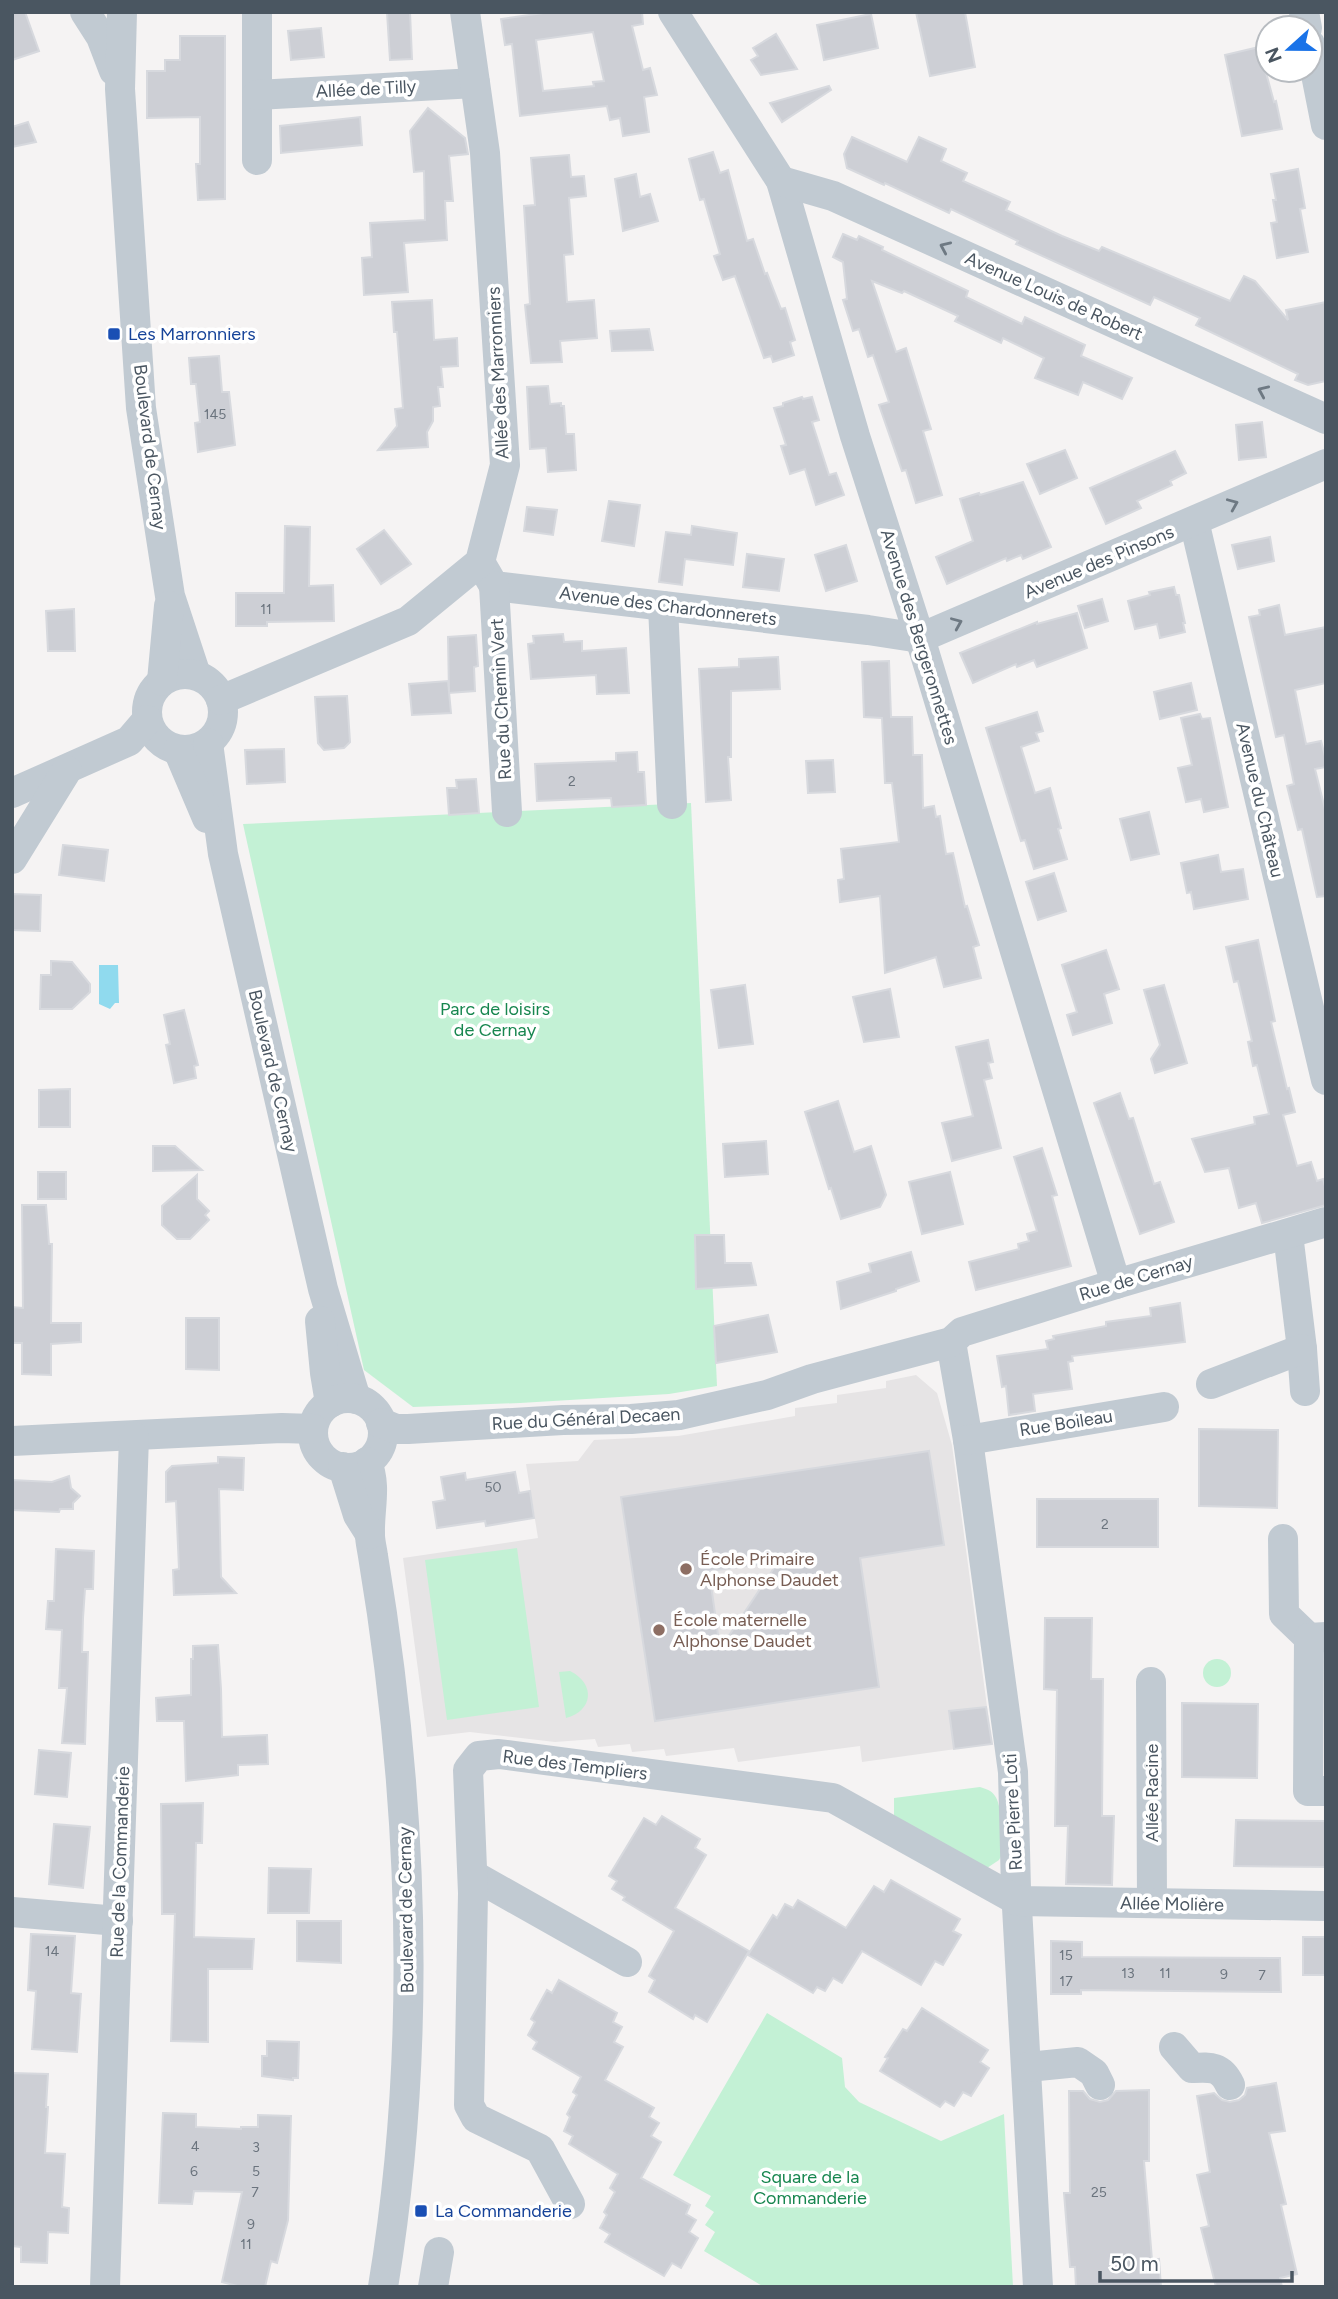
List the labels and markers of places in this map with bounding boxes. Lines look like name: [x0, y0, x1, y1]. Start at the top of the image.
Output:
place label: Les Marronniers: [128, 323, 256, 345]
marker: Les Marronniers: [106, 326, 122, 342]
place label: École Primaire Alphonse Daudet: [700, 1548, 839, 1591]
marker: École Primaire Alphonse Daudet: [678, 1561, 694, 1577]
place label: École maternelle Alphonse Daudet: [673, 1609, 812, 1652]
marker: École maternelle Alphonse Daudet: [651, 1622, 667, 1638]
place label: La Commanderie: [435, 2200, 572, 2222]
marker: La Commanderie: [413, 2203, 429, 2219]

